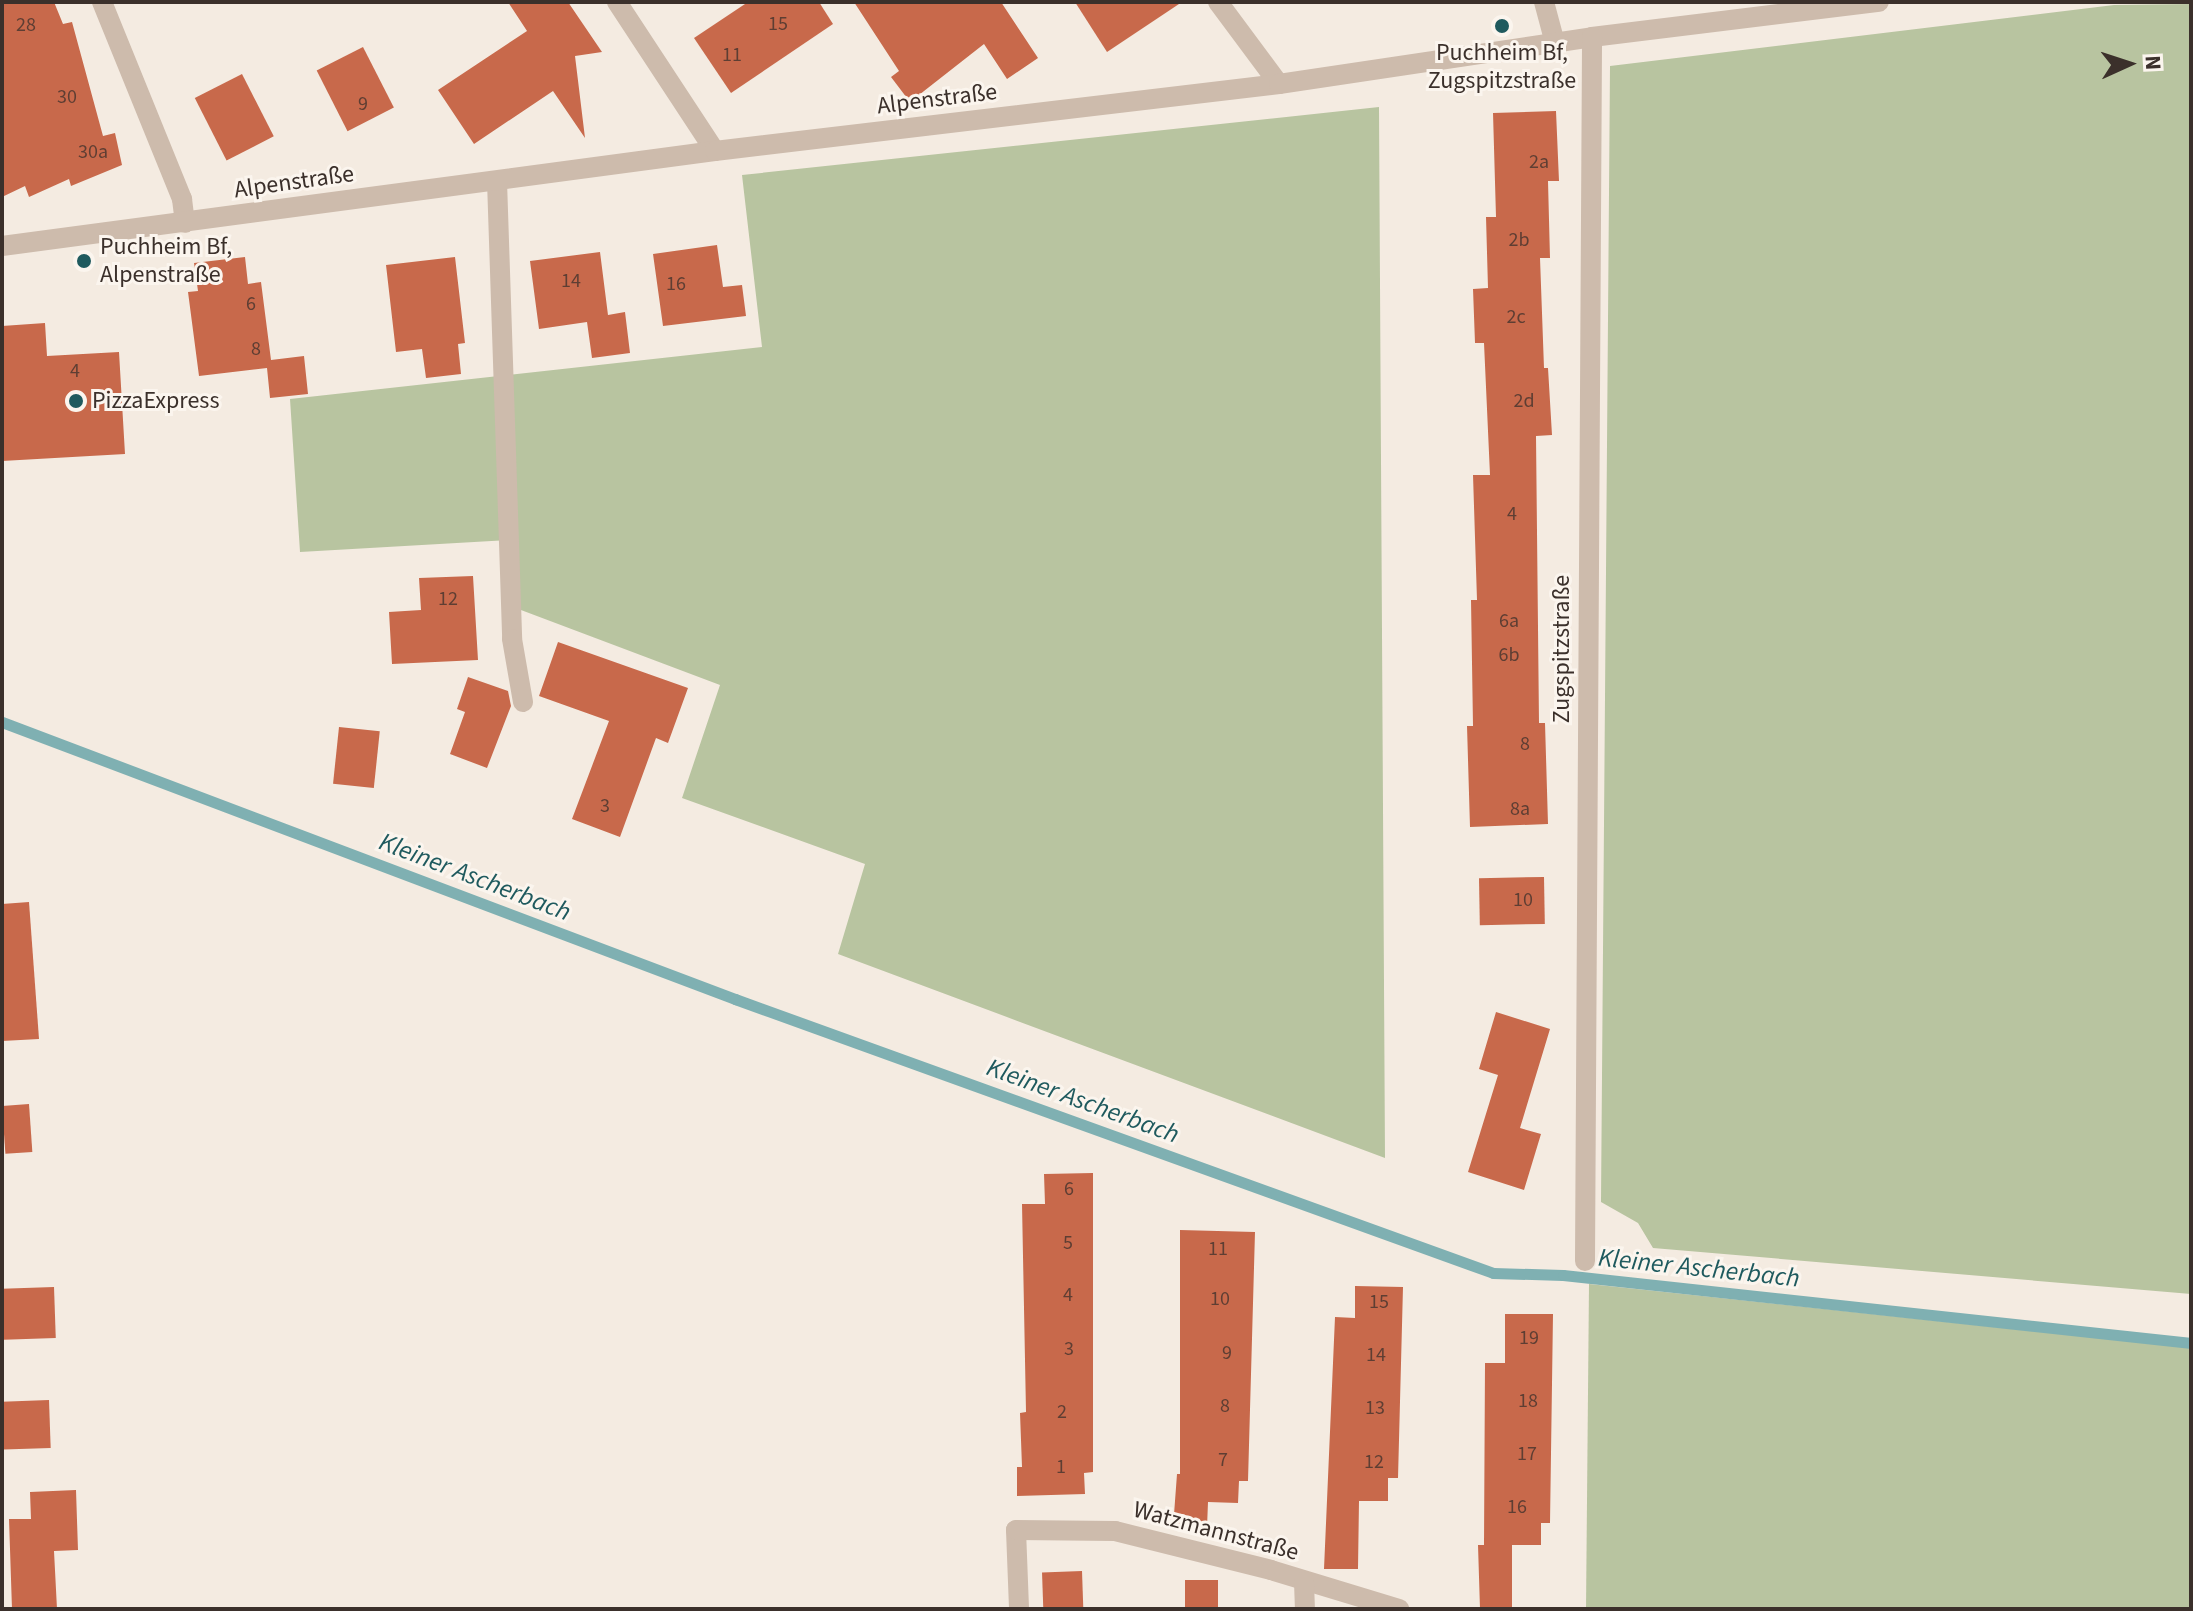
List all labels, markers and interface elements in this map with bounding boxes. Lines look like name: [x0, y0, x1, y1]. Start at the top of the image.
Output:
house number: 15: [768, 12, 788, 36]
house number: 28: [16, 13, 36, 37]
marker: Puchheim Bf, Zugspitzstraße: [1493, 17, 1511, 35]
north arrow: [2089, 24, 2169, 104]
place label: Puchheim Bf, Zugspitzstraße: [1428, 39, 1576, 95]
house number: 11: [722, 43, 742, 67]
text: N: [2137, 55, 2169, 71]
street label: Alpenstraße: [875, 77, 999, 121]
house number: 30: [57, 85, 77, 109]
house number: 9: [358, 92, 368, 116]
house number: 30a: [78, 140, 108, 164]
house number: 2a: [1529, 150, 1549, 174]
street label: Alpenstraße: [232, 159, 356, 205]
house number: 2b: [1509, 228, 1529, 252]
place label: Puchheim Bf, Alpenstraße: [100, 233, 232, 289]
marker: Puchheim Bf, Alpenstraße: [75, 252, 93, 270]
house number: 14: [561, 269, 581, 293]
house number: 16: [666, 272, 686, 296]
house number: 6: [246, 292, 256, 316]
house number: 2c: [1506, 305, 1526, 329]
house number: 8: [251, 337, 261, 361]
house number: 4: [70, 359, 80, 383]
place label: PizzaExpress: [92, 387, 219, 415]
house number: 2d: [1513, 389, 1535, 413]
marker: PizzaExpress: [67, 392, 85, 410]
house number: 4: [1507, 502, 1517, 526]
street label: Zugspitzstraße: [1548, 575, 1576, 723]
house number: 12: [438, 587, 458, 611]
house number: 6a: [1499, 609, 1519, 633]
house number: 6b: [1499, 643, 1519, 667]
house number: 8: [1520, 732, 1530, 756]
house number: 3: [600, 794, 610, 818]
house number: 8a: [1510, 797, 1530, 821]
water label: Kleiner Ascherbach: [375, 826, 575, 928]
house number: 10: [1513, 888, 1533, 912]
water label: Kleiner Ascherbach: [983, 1052, 1183, 1150]
house number: 6: [1064, 1177, 1074, 1201]
house number: 5: [1063, 1231, 1073, 1255]
house number: 11: [1208, 1237, 1228, 1261]
water label: Kleiner Ascherbach: [1597, 1242, 1801, 1294]
house number: 4: [1063, 1283, 1073, 1307]
house number: 10: [1210, 1287, 1230, 1311]
house number: 15: [1369, 1290, 1389, 1314]
house number: 19: [1519, 1326, 1539, 1350]
house number: 3: [1064, 1337, 1074, 1361]
house number: 9: [1222, 1341, 1232, 1365]
house number: 14: [1366, 1343, 1386, 1367]
house number: 18: [1518, 1389, 1538, 1413]
house number: 8: [1220, 1394, 1230, 1418]
house number: 13: [1365, 1396, 1385, 1420]
house number: 2: [1057, 1400, 1067, 1424]
house number: 17: [1517, 1442, 1537, 1466]
house number: 7: [1218, 1448, 1228, 1472]
house number: 12: [1364, 1450, 1384, 1474]
house number: 1: [1056, 1455, 1066, 1479]
street label: Watzmannstraße: [1130, 1495, 1302, 1567]
house number: 16: [1507, 1495, 1527, 1519]

